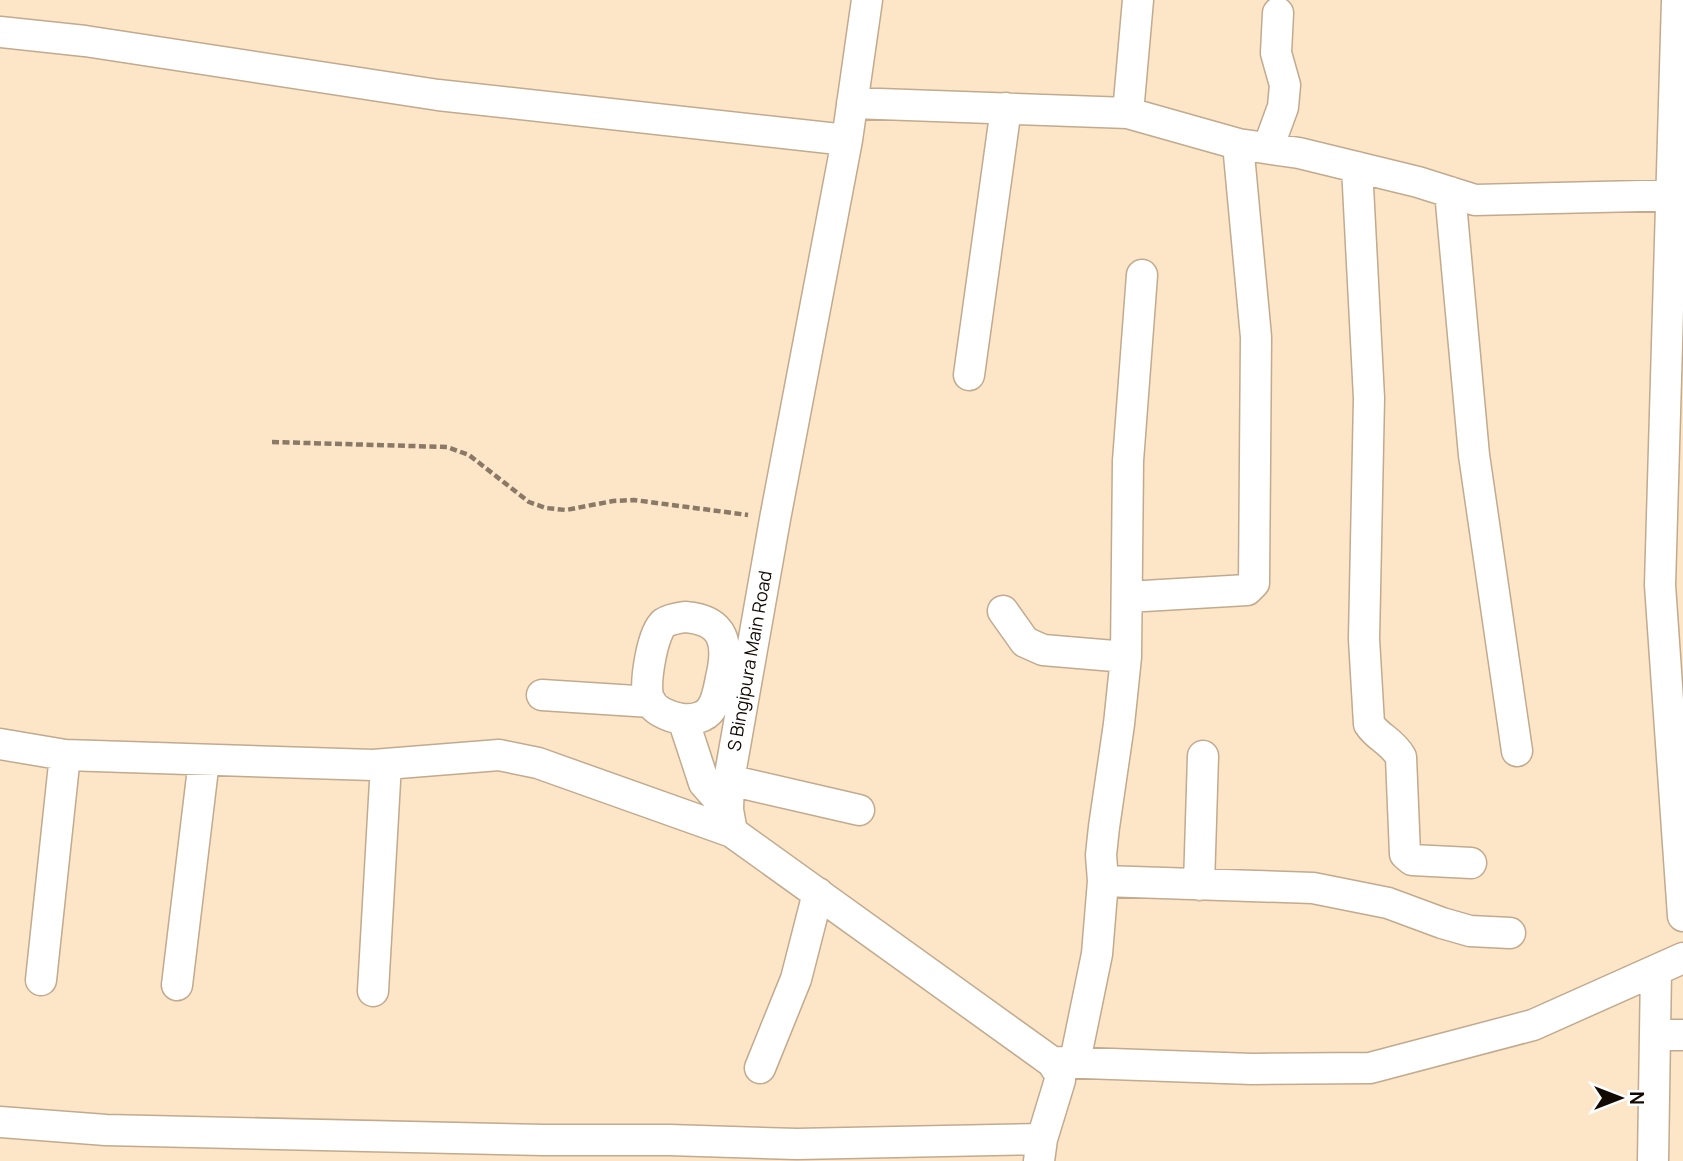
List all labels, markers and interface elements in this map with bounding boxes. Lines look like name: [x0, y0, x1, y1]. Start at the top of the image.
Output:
street label: S Bingipura Main Road: [721, 569, 777, 753]
north arrow: [1585, 1063, 1655, 1133]
text: N: [1624, 1091, 1650, 1105]

